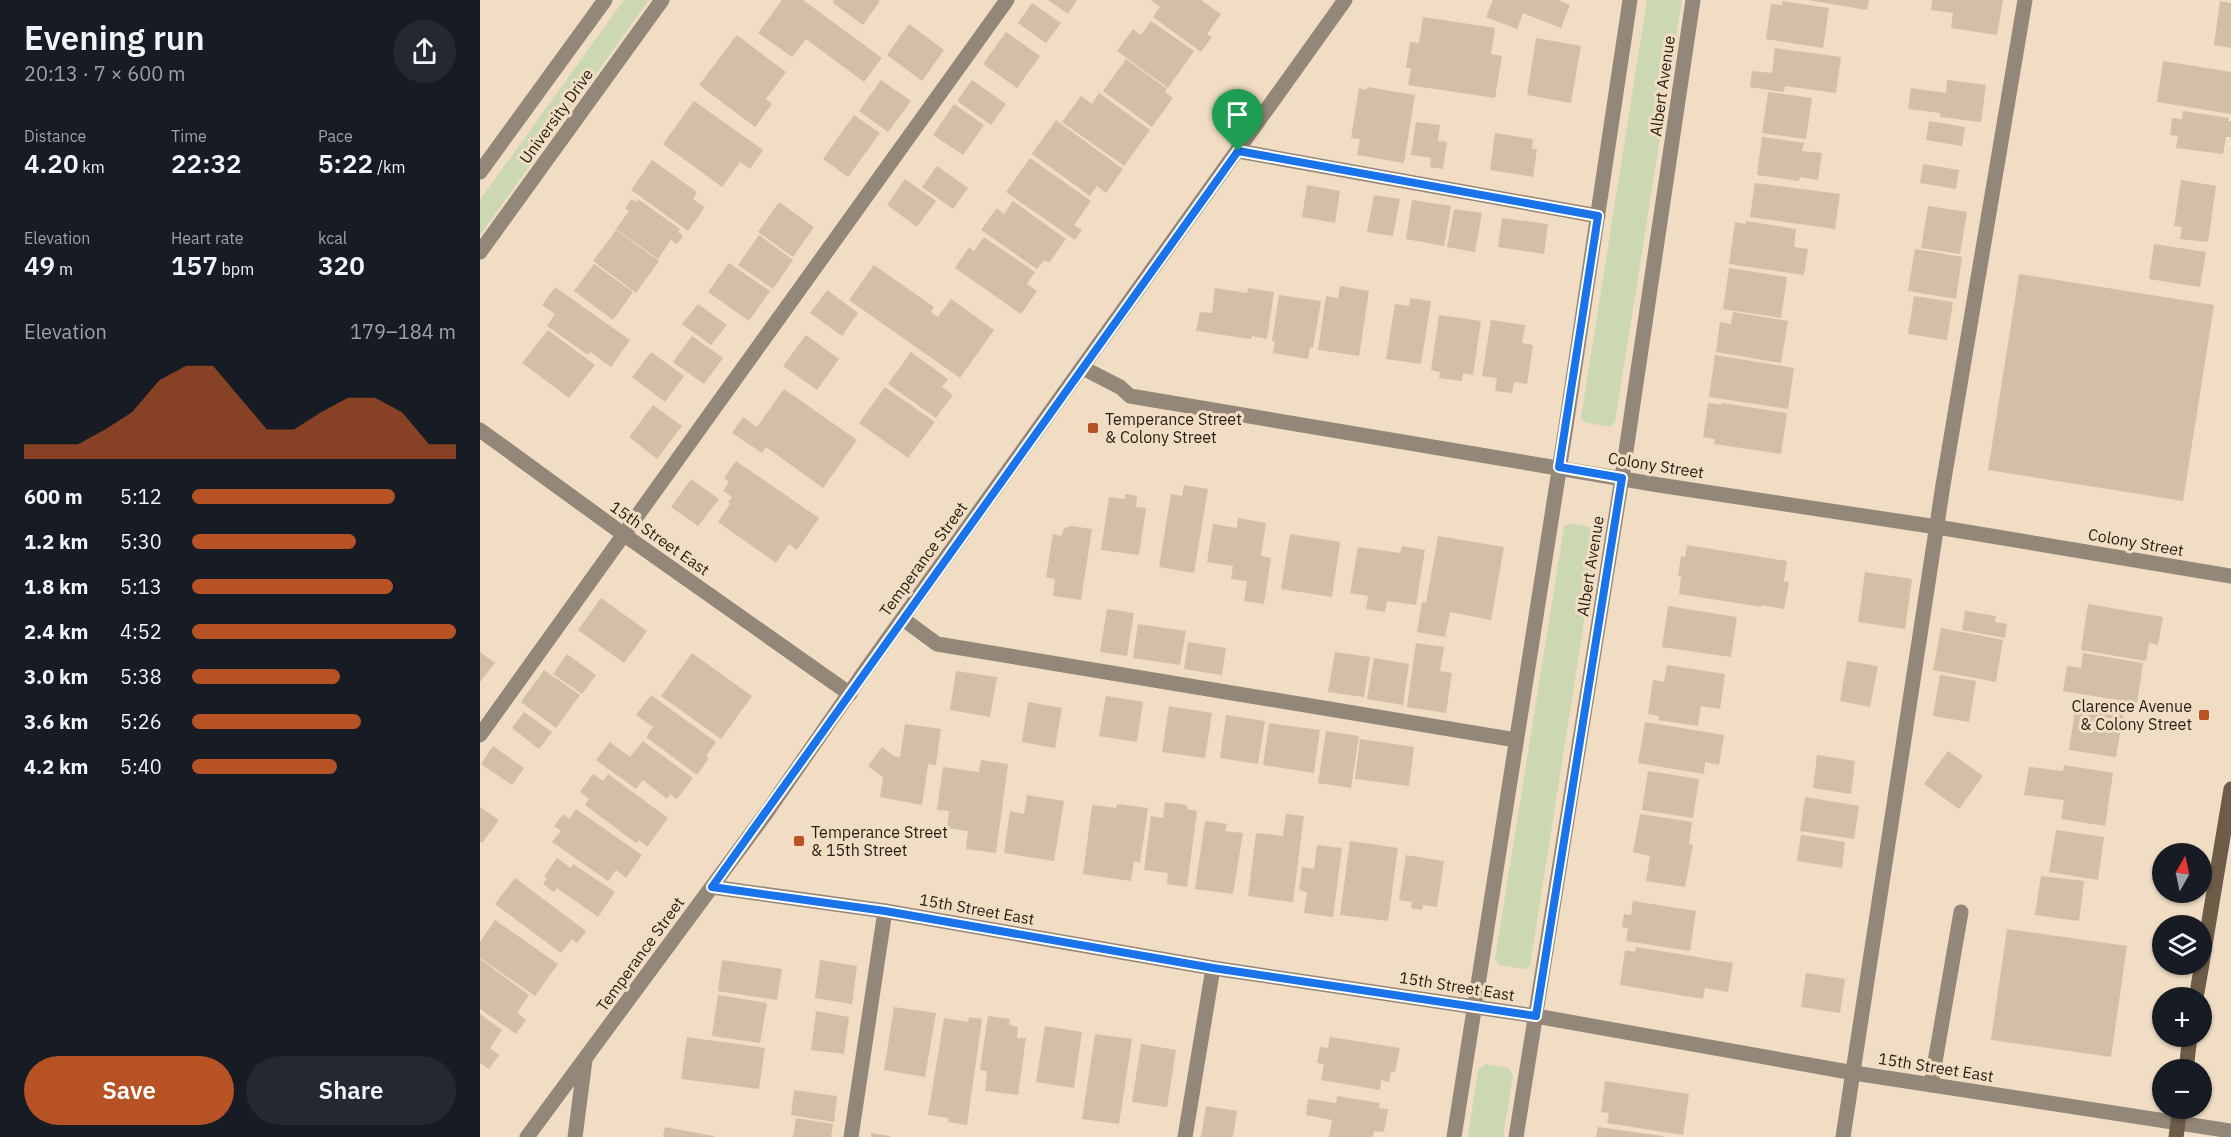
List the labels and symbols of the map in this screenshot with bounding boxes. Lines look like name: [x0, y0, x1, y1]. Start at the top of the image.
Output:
street label: Albert Avenue: [1645, 34, 1679, 138]
street label: University Drive: [515, 64, 597, 167]
pin: [1212, 89, 1263, 151]
place label: Temperance Street & Colony Street: [1105, 409, 1242, 447]
marker: Temperance Street & Colony Street: [1086, 421, 1100, 435]
street label: Colony Street: [1607, 448, 1705, 482]
street label: 15th Street East: [607, 496, 713, 580]
street label: Temperance Street: [875, 498, 971, 620]
street label: Albert Avenue: [1572, 514, 1608, 618]
street label: Colony Street: [2087, 524, 2185, 560]
place label: Clarence Avenue & Colony Street: [2072, 696, 2192, 734]
marker: Clarence Avenue & Colony Street: [2197, 708, 2211, 722]
place label: Temperance Street & 15th Street: [811, 822, 948, 860]
marker: Temperance Street & 15th Street: [792, 834, 806, 848]
north arrow: [2152, 843, 2212, 903]
street label: 15th Street East: [918, 889, 1036, 929]
street label: Temperance Street: [592, 893, 688, 1015]
street label: 15th Street East: [1398, 967, 1516, 1005]
street label: 15th Street East: [1877, 1048, 1995, 1086]

